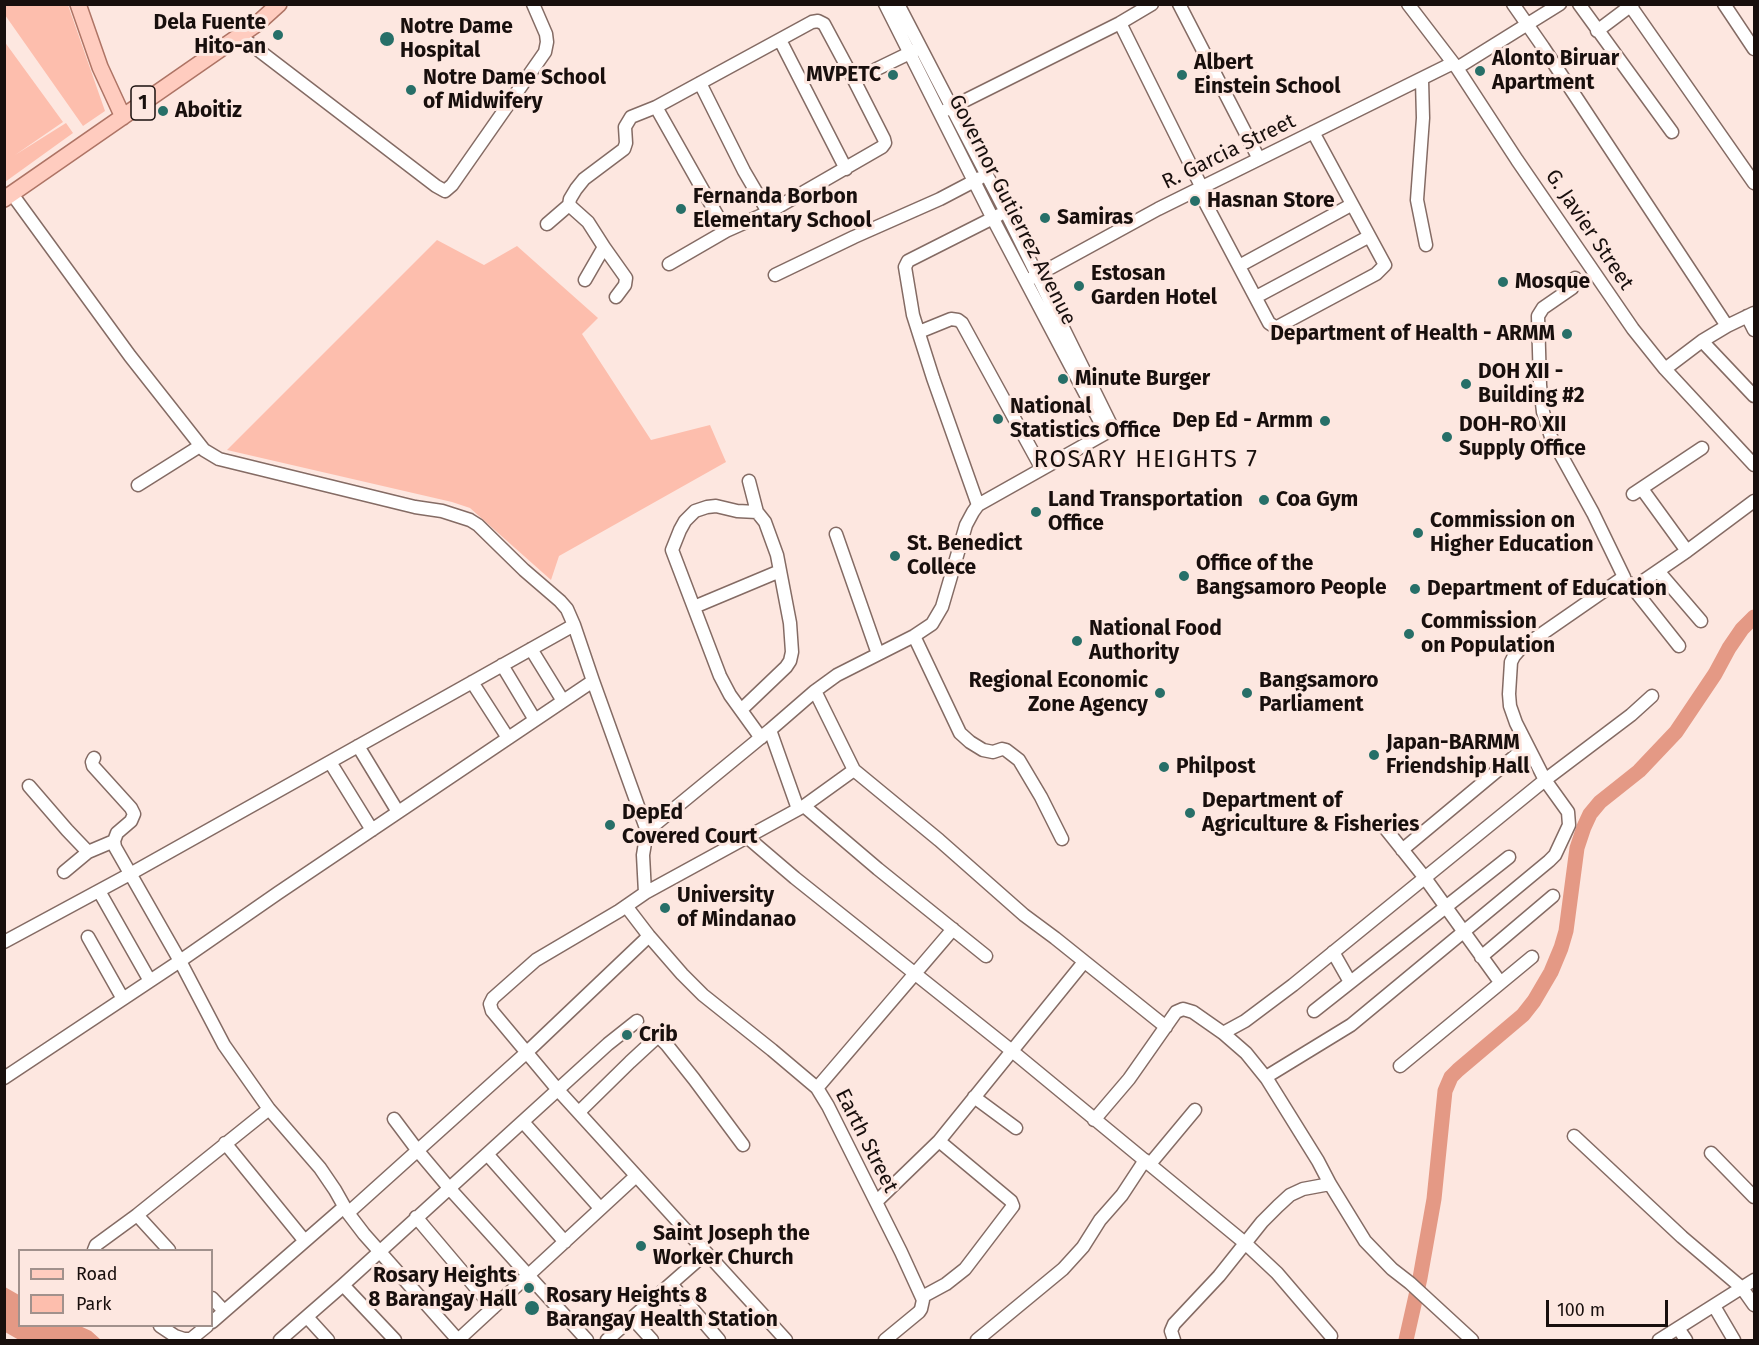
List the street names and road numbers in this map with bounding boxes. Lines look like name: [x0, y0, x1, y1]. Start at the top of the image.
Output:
road number: 1: [131, 86, 155, 120]
street label: Governor Gutierrez Avenue: [943, 91, 1081, 329]
street label: R. Garcia Street: [1158, 109, 1300, 195]
street label: G. Javier Street: [1539, 165, 1639, 295]
street label: Earth Street: [829, 1085, 903, 1197]

